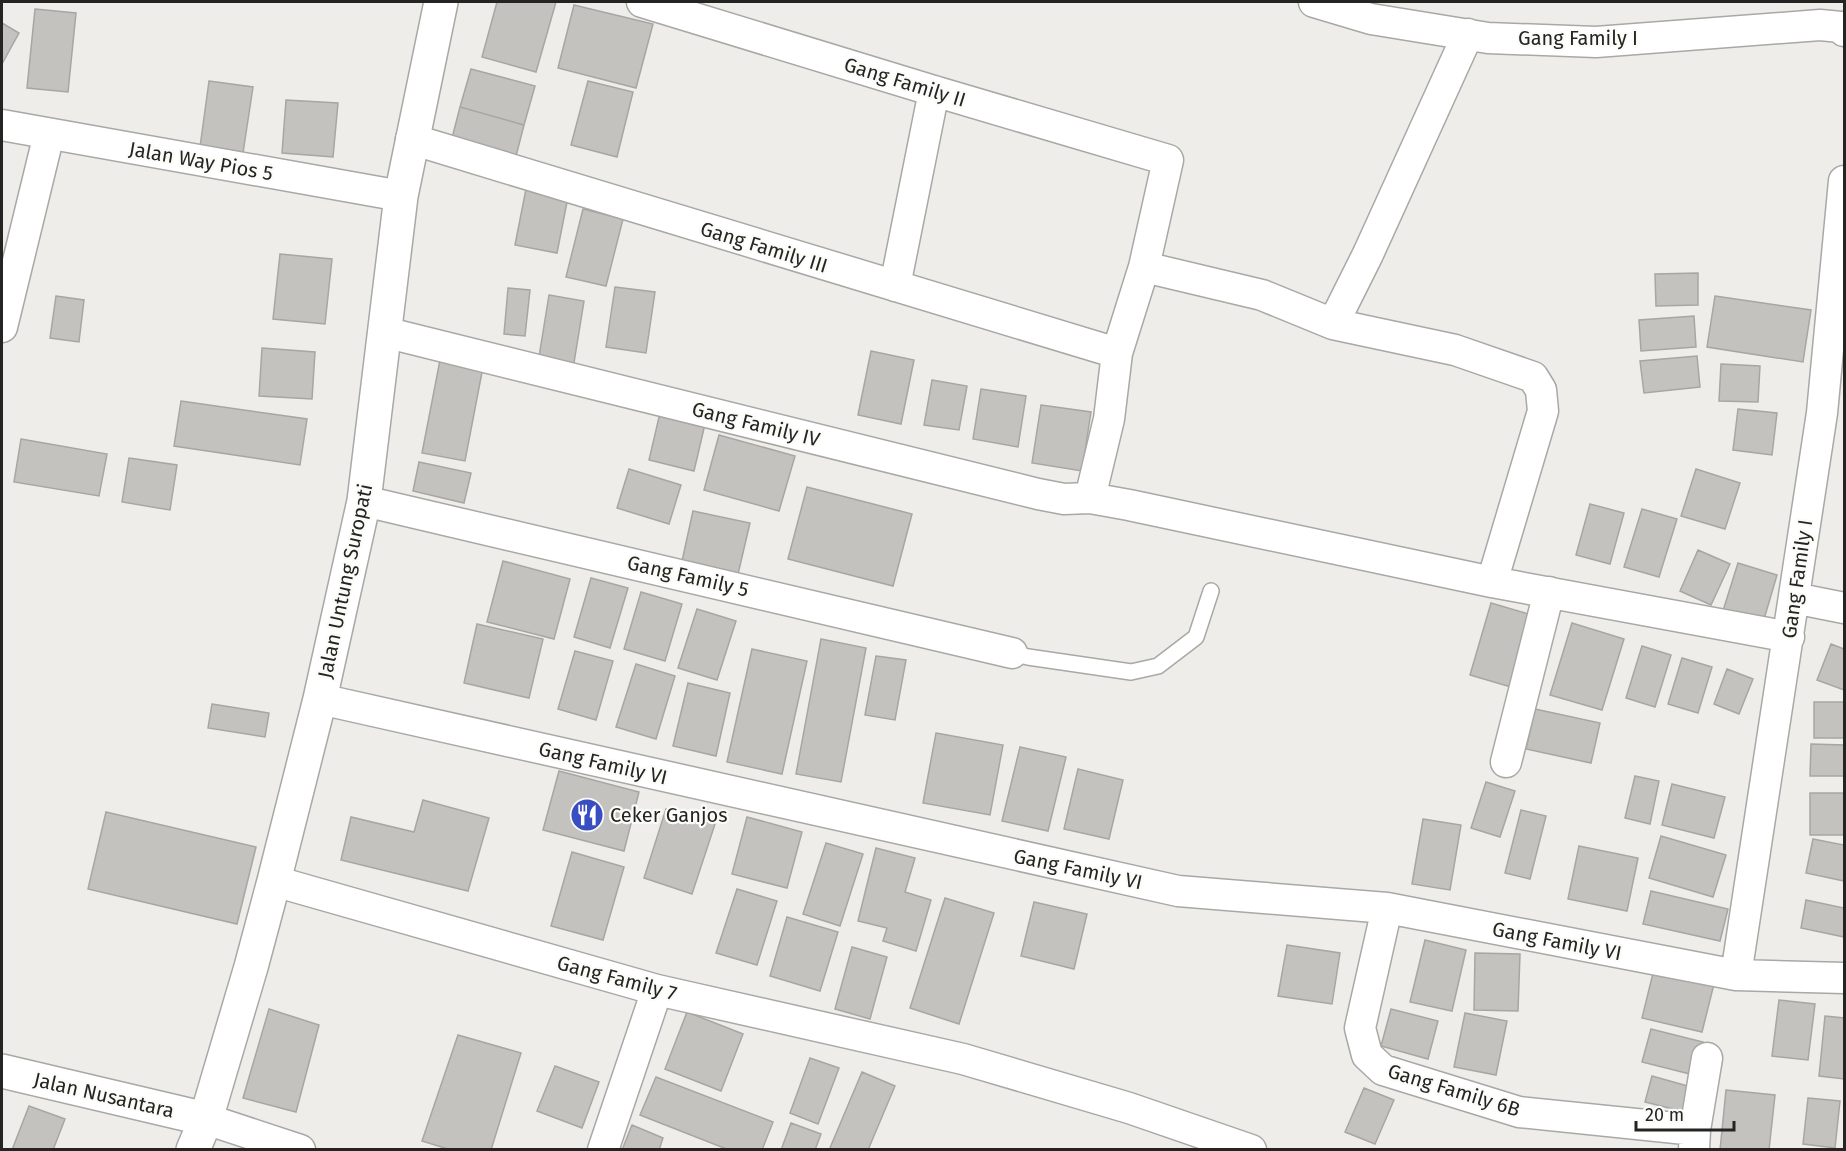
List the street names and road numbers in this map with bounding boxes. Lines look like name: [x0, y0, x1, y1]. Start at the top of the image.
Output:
street label: Gang Family I: [1518, 26, 1638, 50]
street label: Gang Family II: [841, 52, 969, 112]
street label: Jalan Way Pios 5: [127, 137, 275, 185]
street label: Gang Family III: [698, 216, 830, 278]
street label: Gang Family IV: [690, 397, 822, 451]
street label: Jalan Untung Suropati: [313, 481, 377, 681]
street label: Gang Family I: [1777, 518, 1817, 640]
street label: Gang Family 5: [625, 550, 751, 602]
street label: Gang Family VI: [536, 737, 670, 789]
street label: Gang Family VI: [1011, 844, 1145, 894]
street label: Gang Family VI: [1490, 917, 1624, 965]
street label: Gang Family 7: [555, 951, 680, 1006]
street label: Gang Family 6B: [1385, 1059, 1523, 1121]
street label: Jalan Nusantara: [31, 1067, 177, 1123]

